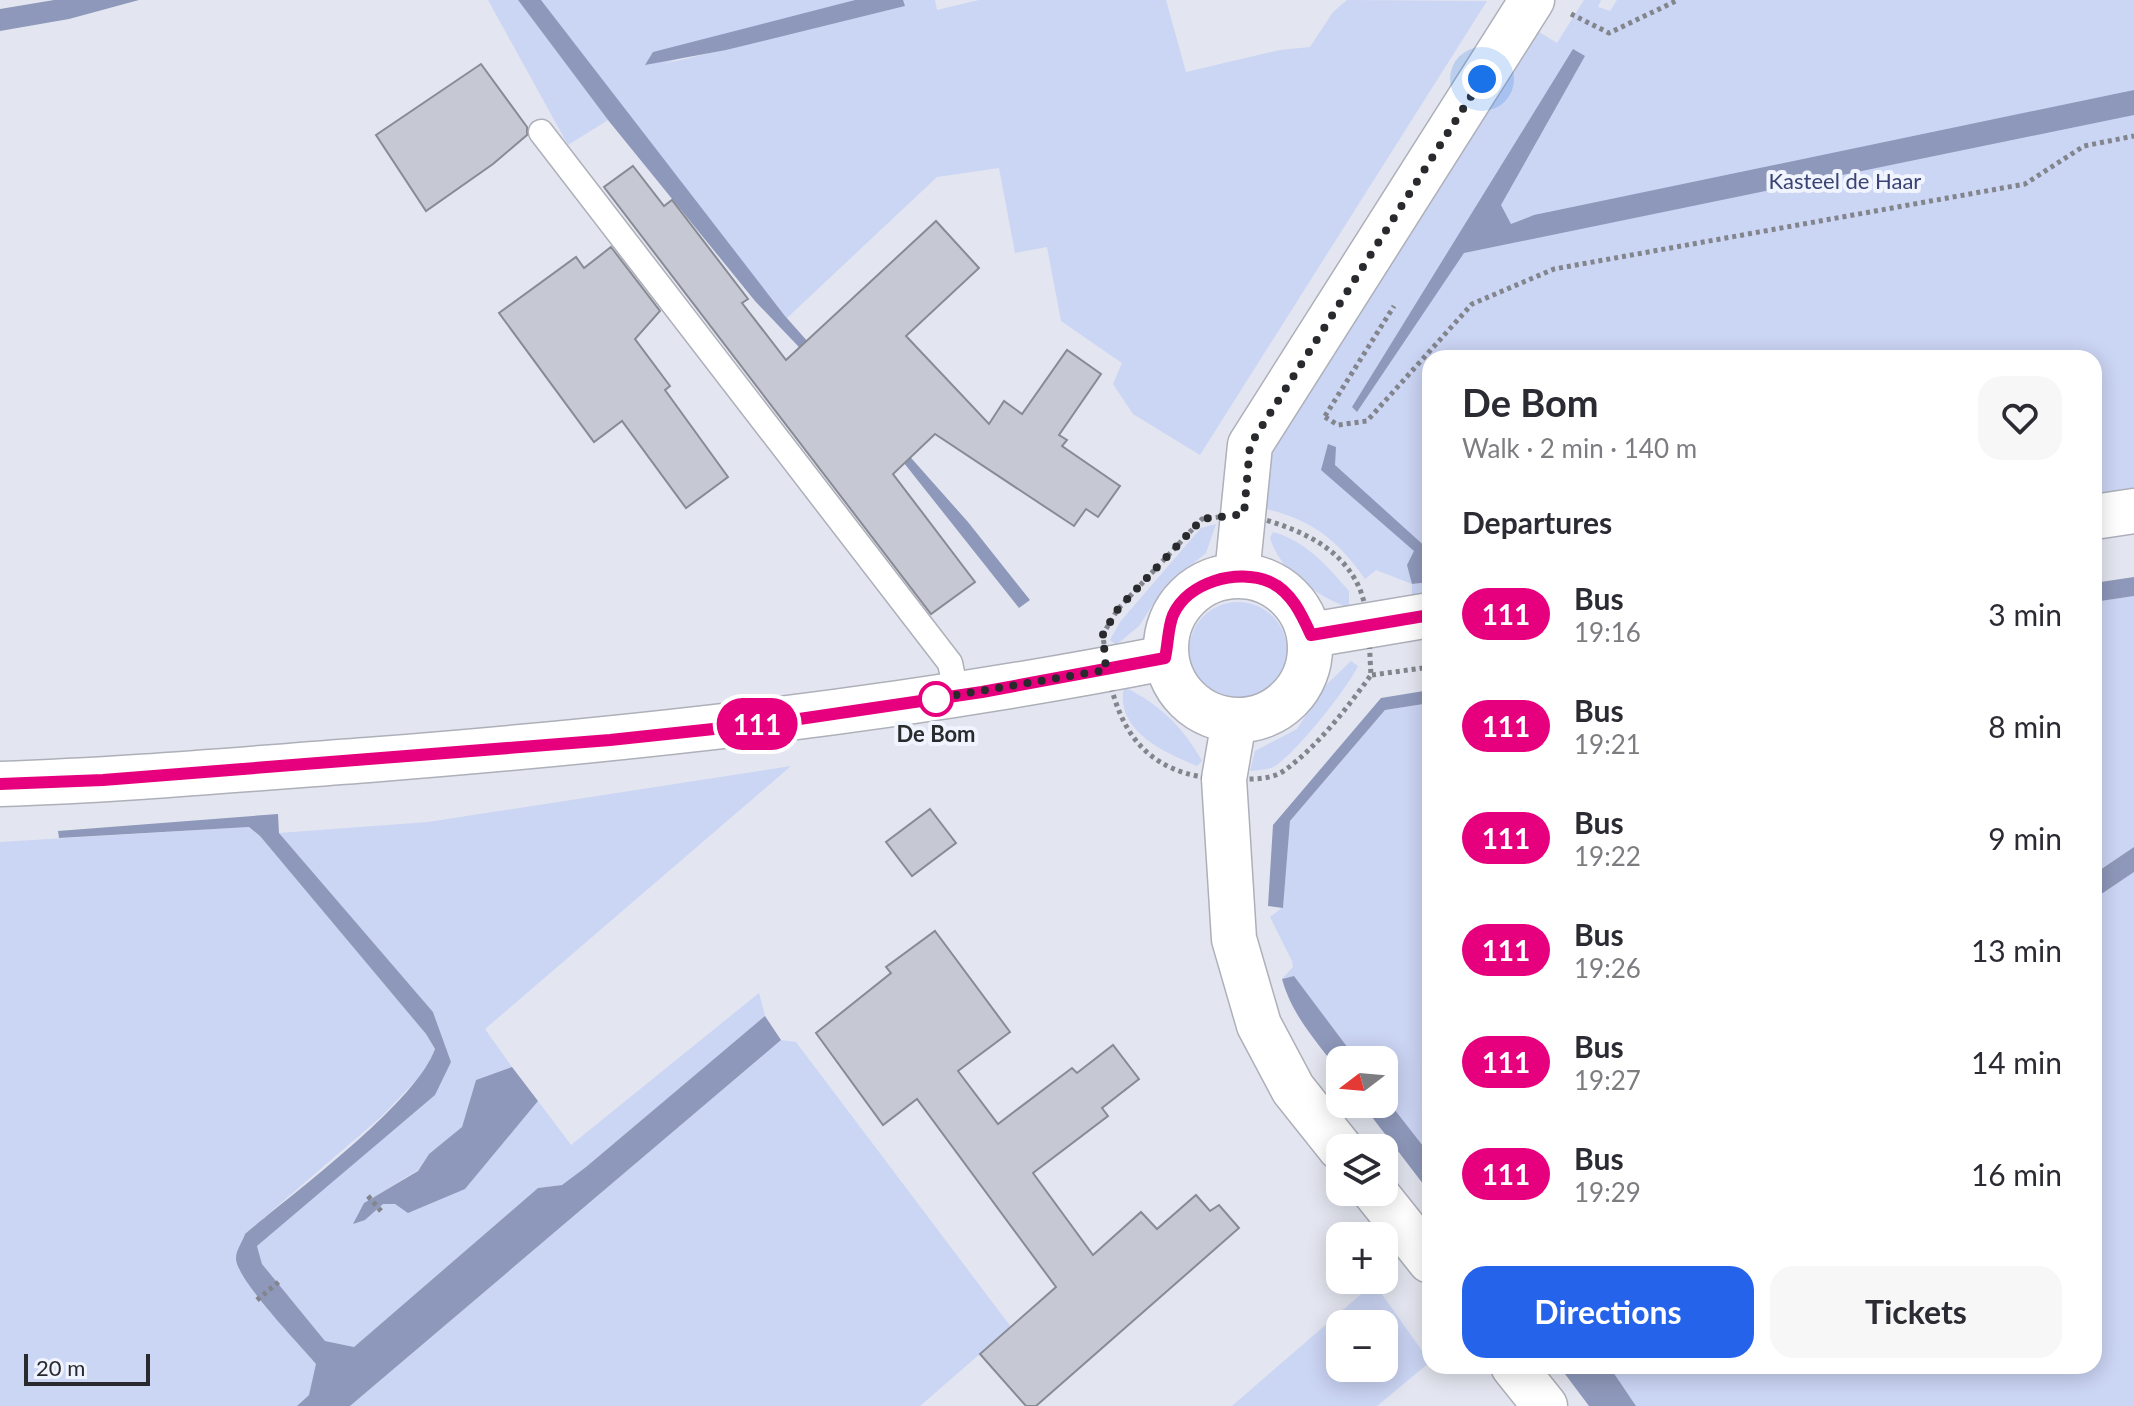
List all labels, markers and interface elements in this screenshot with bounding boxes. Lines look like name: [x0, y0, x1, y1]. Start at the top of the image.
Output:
your location: [1462, 59, 1502, 99]
park label: Kasteel de Haar: [1769, 167, 1921, 194]
button: heart: [1978, 376, 2062, 460]
text: De Bom: [1462, 379, 1599, 425]
text: Walk · 2 min · 140 m: [1462, 432, 1697, 464]
text: Departures: [1462, 504, 1612, 540]
text: Bus: [1574, 580, 1624, 616]
text: 3 min: [1988, 596, 2062, 632]
text: 111: [1482, 597, 1530, 631]
text: 19:16: [1574, 616, 1641, 648]
marker: De Bom: [919, 682, 953, 716]
text: Bus: [1574, 692, 1624, 728]
line badge: 111: [711, 698, 803, 750]
text: 111: [733, 707, 781, 741]
text: 8 min: [1988, 708, 2062, 744]
text: 111: [1482, 709, 1530, 743]
place label: De Bom: [896, 720, 976, 747]
text: 19:21: [1574, 728, 1641, 760]
text: Bus: [1574, 804, 1624, 840]
text: 9 min: [1988, 820, 2062, 856]
text: 111: [1482, 821, 1530, 855]
text: 19:22: [1574, 840, 1641, 872]
text: Bus: [1574, 916, 1624, 952]
text: 13 min: [1971, 932, 2062, 968]
text: 111: [1482, 933, 1530, 967]
text: 19:26: [1574, 952, 1641, 984]
text: Bus: [1574, 1028, 1624, 1064]
text: 14 min: [1971, 1044, 2062, 1080]
text: 111: [1482, 1045, 1530, 1079]
north arrow: [1326, 1046, 1398, 1118]
map controls: [1326, 1046, 1398, 1382]
text: 19:27: [1574, 1064, 1641, 1096]
button: layers: [1326, 1134, 1398, 1206]
text: Bus: [1574, 1140, 1624, 1176]
text: 16 min: [1971, 1156, 2062, 1192]
text: 111: [1482, 1157, 1530, 1191]
text: 19:29: [1574, 1176, 1641, 1208]
button: +: [1326, 1222, 1398, 1294]
button: Directions: [1462, 1266, 1754, 1358]
button: Tickets: [1770, 1266, 2062, 1358]
button: −: [1326, 1310, 1398, 1382]
scale bar: [24, 1350, 150, 1386]
text: 20 m: [36, 1354, 85, 1381]

